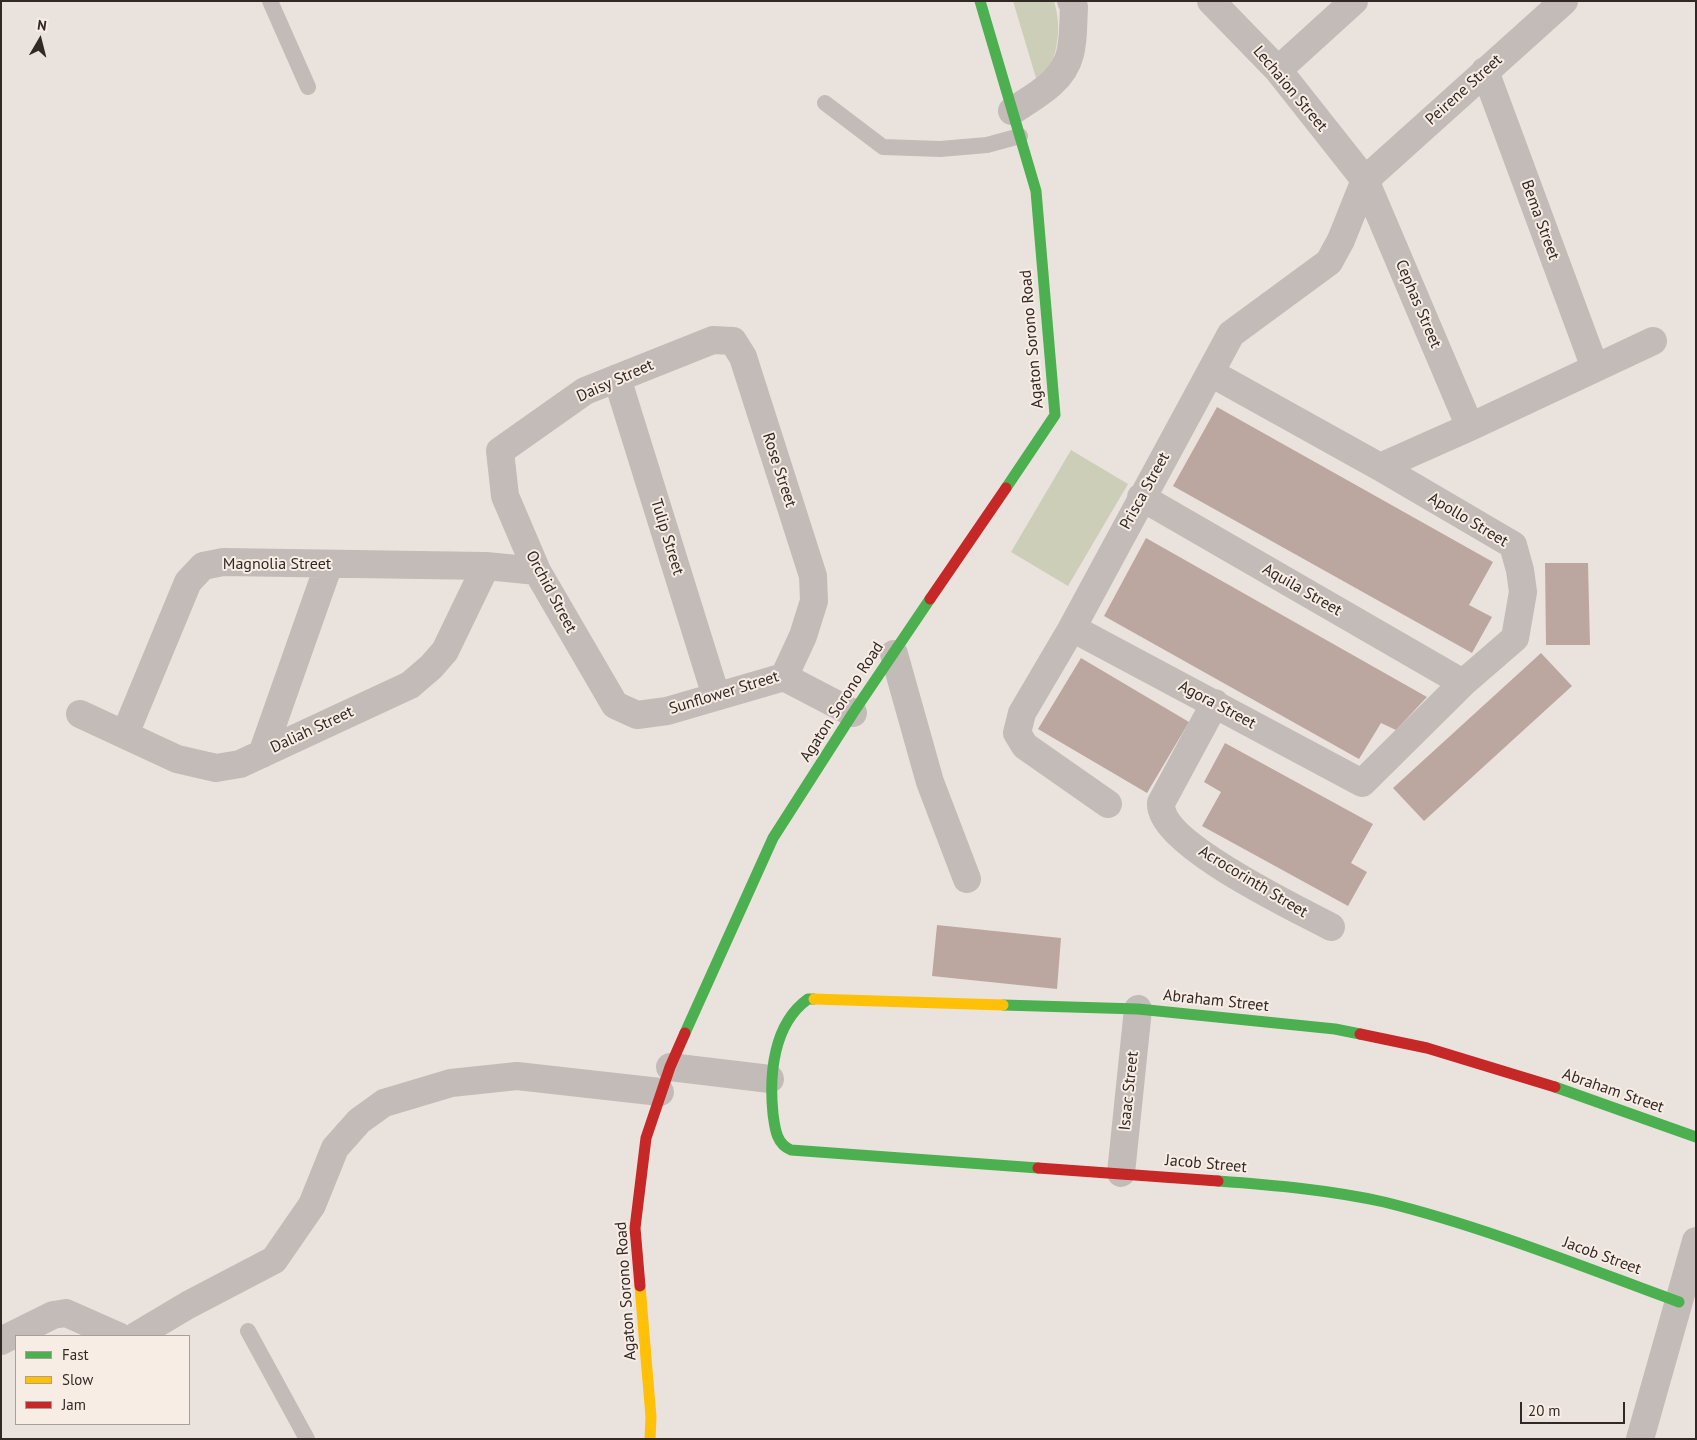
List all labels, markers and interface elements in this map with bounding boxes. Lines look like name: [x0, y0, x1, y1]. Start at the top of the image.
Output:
north arrow: [15, 15, 65, 65]
text: N: [36, 16, 48, 35]
street label: Lechaion Street: [1249, 42, 1331, 136]
street label: Peirene Street: [1422, 51, 1506, 129]
street label: Bema Street: [1517, 177, 1563, 263]
street label: Cephas Street: [1391, 257, 1445, 351]
street label: Agaton Sorono Road: [1016, 269, 1048, 409]
street label: Daisy Street: [574, 356, 656, 406]
street label: Rose Street: [758, 430, 800, 510]
street label: Prisca Street: [1116, 449, 1174, 533]
street label: Apollo Street: [1425, 489, 1511, 551]
street label: Tulip Street: [646, 497, 688, 577]
street label: Orchid Street: [521, 548, 581, 636]
street label: Magnolia Street: [223, 554, 331, 574]
street label: Aquila Street: [1259, 560, 1345, 620]
street label: Agaton Sorono Road: [796, 638, 888, 766]
street label: Sunflower Street: [667, 667, 781, 719]
street label: Agora Street: [1175, 677, 1259, 733]
street label: Daliah Street: [268, 702, 356, 758]
street label: Acrocorinth Street: [1195, 842, 1311, 922]
street label: Abraham Street: [1162, 986, 1270, 1016]
street label: Isaac Street: [1115, 1050, 1143, 1132]
street label: Abraham Street: [1560, 1065, 1666, 1117]
street label: Jacob Street: [1164, 1151, 1248, 1177]
street label: Agaton Sorono Road: [612, 1221, 640, 1361]
street label: Jacob Street: [1560, 1233, 1644, 1279]
legend: [15, 1335, 190, 1425]
text: Fast: [62, 1345, 89, 1364]
text: Slow: [62, 1370, 93, 1389]
scale bar: [1522, 1392, 1627, 1424]
text: Jam: [62, 1395, 86, 1414]
text: 20 m: [1528, 1401, 1561, 1420]

